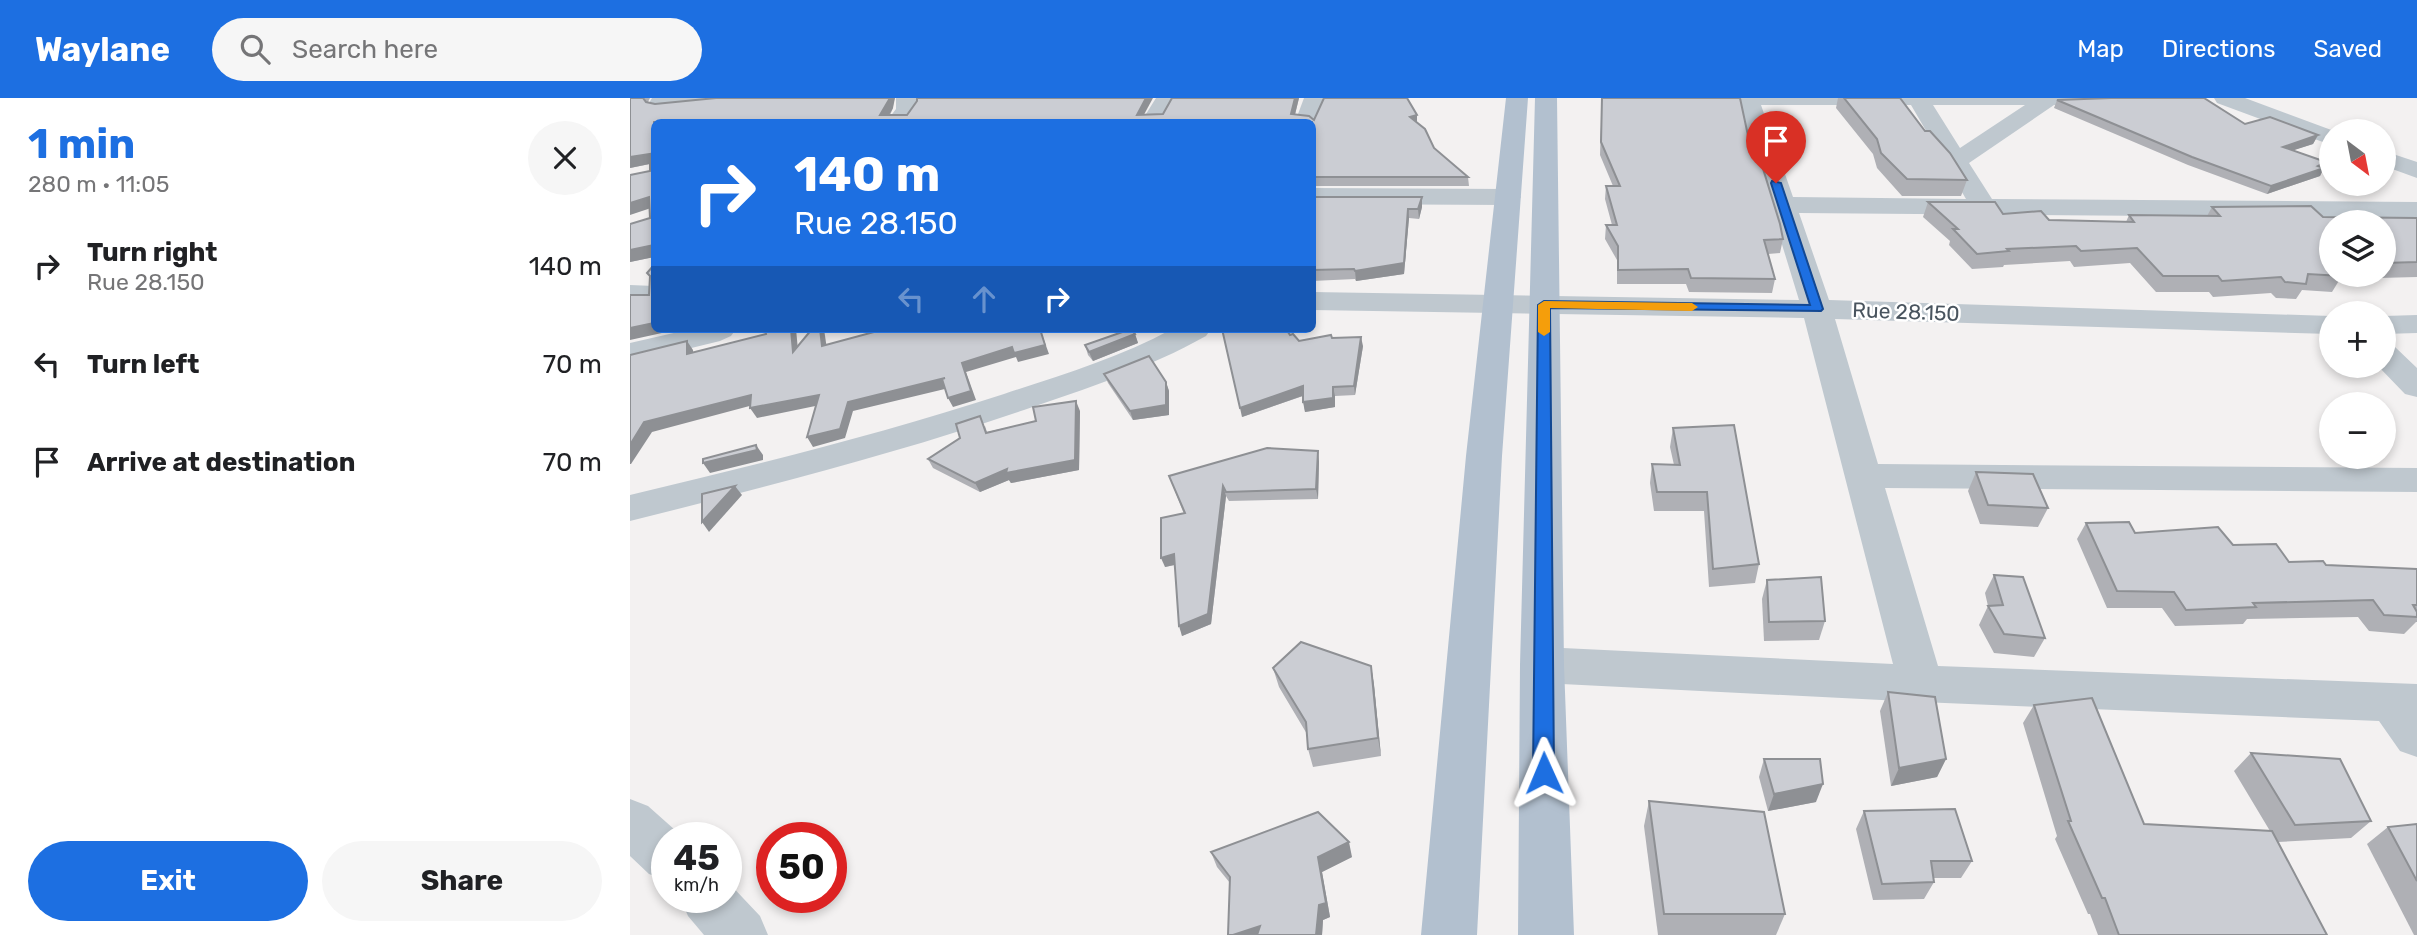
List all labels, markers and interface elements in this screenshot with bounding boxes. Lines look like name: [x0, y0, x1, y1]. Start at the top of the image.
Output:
search box: [212, 18, 702, 81]
text: Waylane: [35, 30, 170, 69]
icon: search: [236, 30, 274, 68]
text: Search here: [292, 34, 438, 65]
text: Map: [2077, 35, 2124, 63]
text: Directions: [2162, 35, 2275, 63]
text: Saved: [2313, 35, 2382, 63]
pin: [1746, 111, 1806, 183]
text: 1 min: [28, 119, 135, 169]
north arrow: [2319, 119, 2396, 196]
map controls: [2319, 119, 2396, 469]
button: close: [528, 121, 602, 195]
icon: arrive: [1757, 122, 1795, 160]
text: 140 m: [794, 145, 940, 203]
icon: right: [679, 147, 770, 238]
text: 280 m · 11:05: [28, 170, 170, 198]
text: Rue 28.150: [794, 204, 958, 242]
button: layers: [2319, 210, 2396, 287]
text: Turn right: [87, 237, 217, 268]
icon: right: [28, 247, 66, 285]
text: 140 m: [529, 251, 602, 282]
text: Rue 28.150: [87, 268, 205, 296]
icon: left: [892, 280, 930, 318]
icon: ahead: [965, 280, 1003, 318]
icon: right: [1038, 280, 1076, 318]
street label: Rue 28.150: [1852, 297, 1960, 326]
button: +: [2319, 301, 2396, 378]
icon: left: [28, 345, 66, 383]
text: Turn left: [87, 349, 199, 380]
text: 70 m: [543, 349, 602, 380]
button: −: [2319, 392, 2396, 469]
icon: arrive: [28, 443, 66, 481]
text: Arrive at destination: [87, 447, 355, 478]
text: 70 m: [543, 447, 602, 478]
position arrow: [1507, 736, 1581, 810]
speed limit sign: 50: [756, 822, 847, 913]
text: 45: [673, 837, 720, 879]
button: Exit: [28, 841, 308, 921]
button: Share: [322, 841, 602, 921]
text: km/h: [674, 874, 719, 896]

